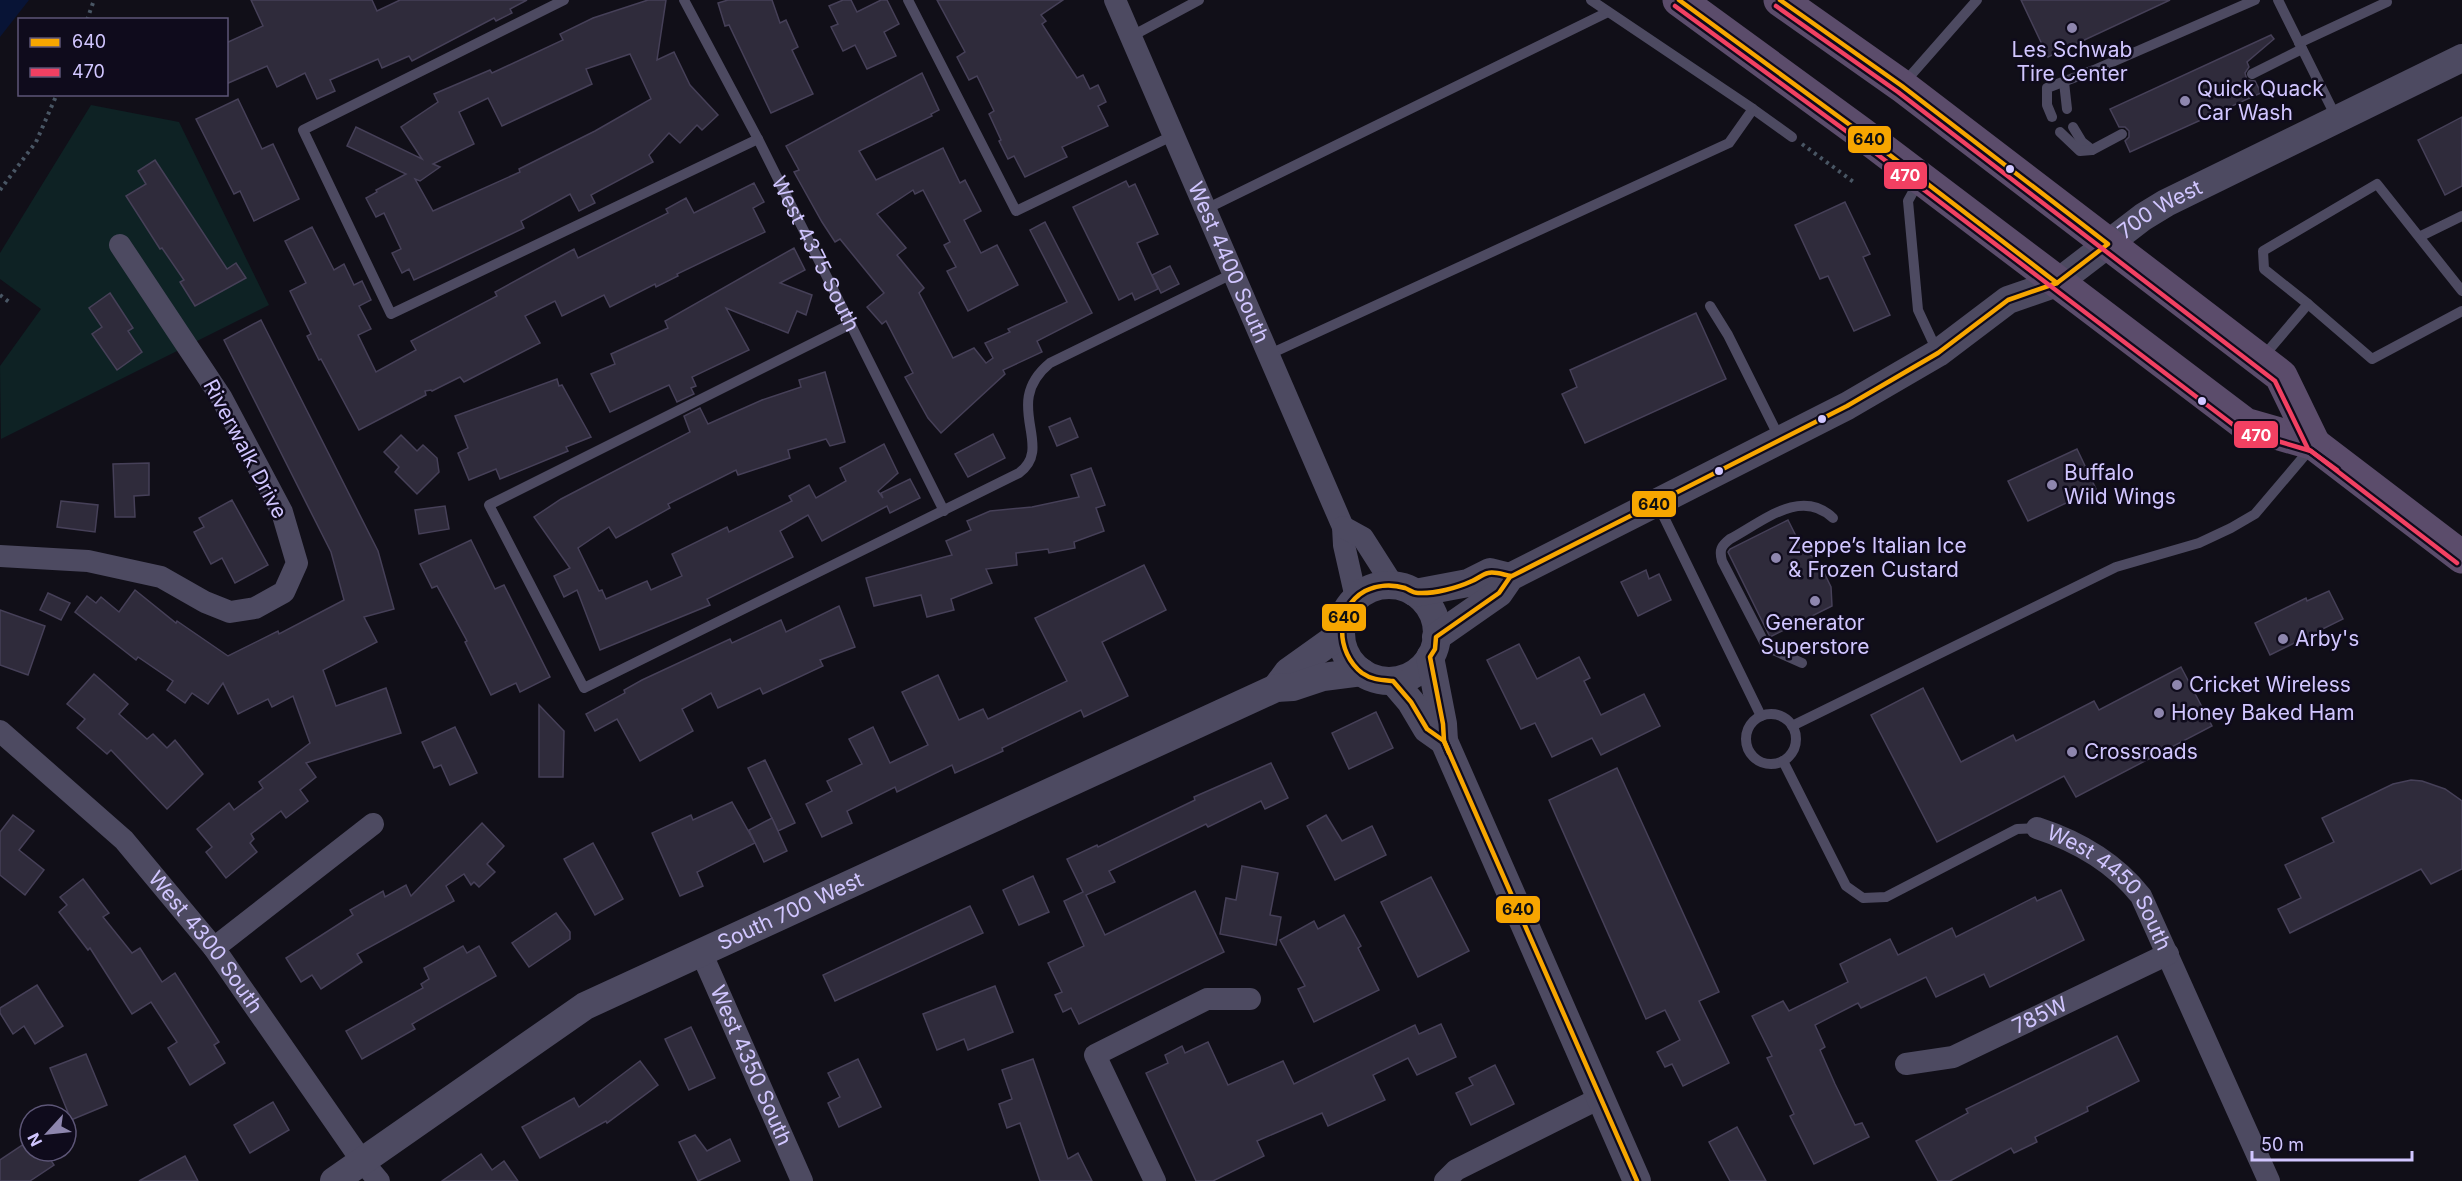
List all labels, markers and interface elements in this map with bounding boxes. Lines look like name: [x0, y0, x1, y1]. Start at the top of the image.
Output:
legend: [18, 18, 228, 96]
marker: Les Schwab Tire Center: [2065, 21, 2079, 35]
text: 640: [72, 31, 106, 52]
place label: Les Schwab Tire Center: [2012, 37, 2132, 86]
text: 470: [72, 61, 105, 82]
place label: Quick Quack Car Wash: [2197, 76, 2324, 125]
marker: Quick Quack Car Wash: [2178, 94, 2192, 108]
line badge: 640: [1847, 125, 1892, 154]
text: 640: [1853, 129, 1885, 149]
line badge: 470: [1883, 161, 1928, 190]
unlabelled marker: [2004, 163, 2016, 175]
text: 470: [1890, 165, 1921, 185]
street label: West 4375 South: [767, 172, 865, 336]
street label: 700 West: [2113, 174, 2206, 244]
street label: West 4400 South: [1183, 178, 1275, 347]
street label: Riverwalk Drive: [198, 375, 293, 523]
unlabelled marker: [2196, 395, 2208, 407]
unlabelled marker: [1816, 413, 1828, 425]
line badge: 470: [2233, 420, 2279, 449]
text: 470: [2241, 425, 2272, 445]
place label: Buffalo Wild Wings: [2064, 460, 2176, 509]
unlabelled marker: [1713, 465, 1725, 477]
marker: Buffalo Wild Wings: [2045, 478, 2059, 492]
line badge: 640: [1631, 490, 1677, 518]
text: 640: [1638, 494, 1670, 514]
place label: Zeppe’s Italian Ice & Frozen Custard: [1788, 533, 1967, 582]
marker: Zeppe’s Italian Ice & Frozen Custard: [1769, 551, 1783, 565]
marker: Generator Superstore: [1808, 594, 1822, 608]
line badge: 640: [1321, 603, 1367, 632]
text: 640: [1328, 607, 1360, 627]
place label: Generator Superstore: [1760, 610, 1870, 659]
place label: Arby's: [2295, 626, 2359, 651]
marker: Arby's: [2276, 632, 2290, 646]
place label: Cricket Wireless: [2189, 672, 2351, 697]
marker: Cricket Wireless: [2170, 678, 2184, 692]
place label: Honey Baked Ham: [2171, 700, 2355, 725]
marker: Honey Baked Ham: [2152, 706, 2166, 720]
place label: Crossroads: [2084, 739, 2198, 764]
marker: Crossroads: [2065, 745, 2079, 759]
street label: West 4450 South: [2044, 820, 2177, 954]
street label: West 4300 South: [143, 866, 268, 1018]
street label: South 700 West: [713, 867, 867, 955]
line badge: 640: [1495, 895, 1541, 924]
text: 640: [1502, 899, 1534, 919]
street label: West 4350 South: [705, 981, 798, 1149]
street label: 785W: [2008, 991, 2072, 1039]
north arrow: [18, 1103, 78, 1163]
scale bar: [2252, 1124, 2412, 1162]
text: N: [23, 1130, 46, 1150]
text: 50 m: [2261, 1134, 2304, 1155]

